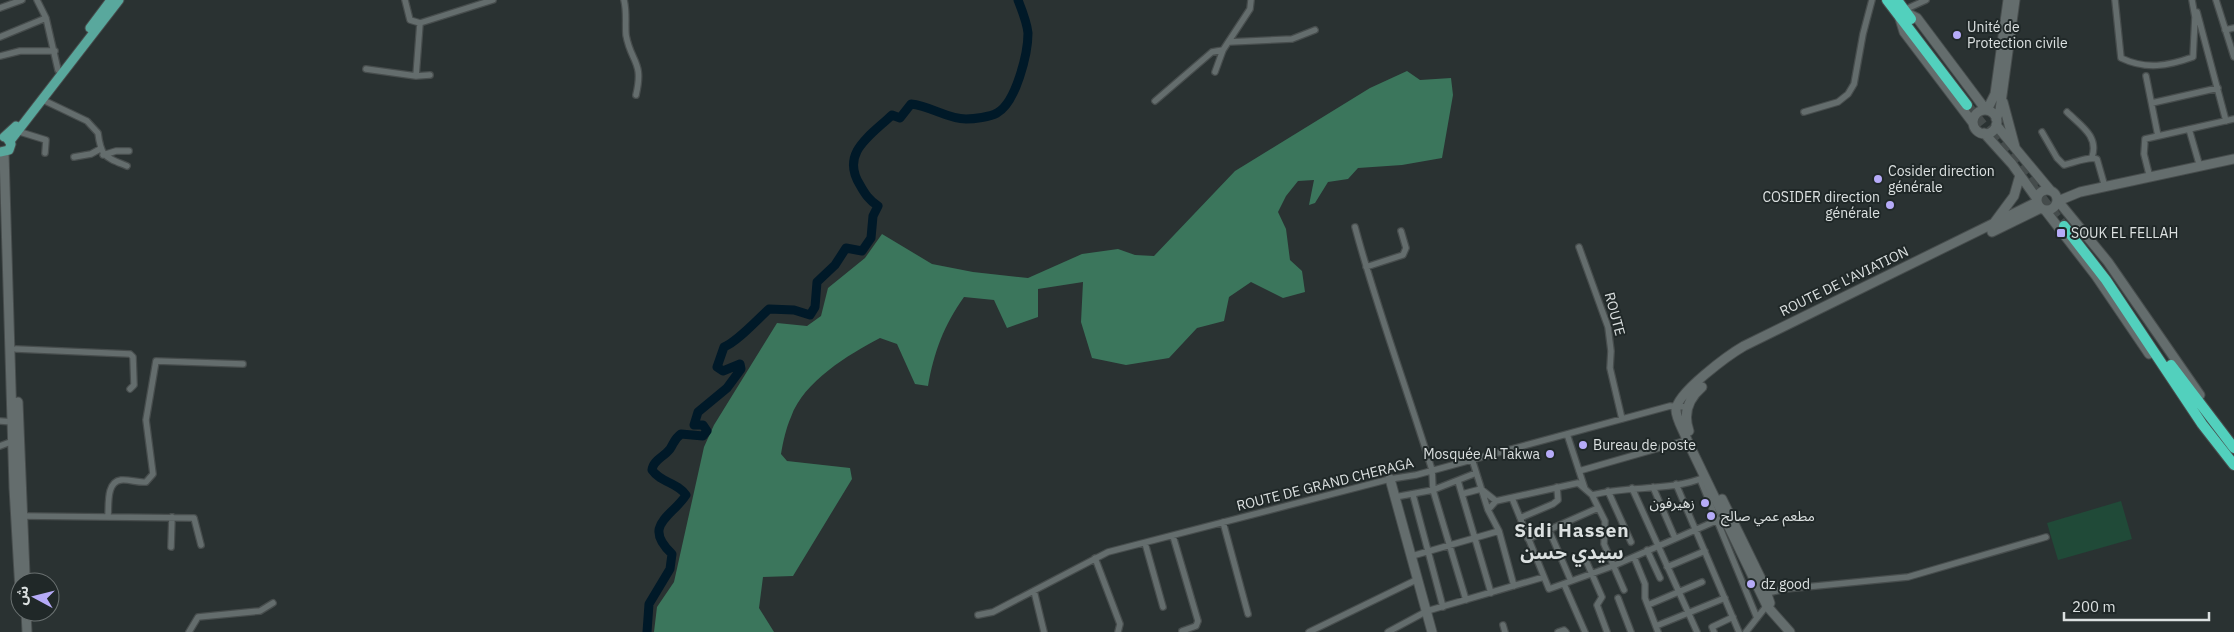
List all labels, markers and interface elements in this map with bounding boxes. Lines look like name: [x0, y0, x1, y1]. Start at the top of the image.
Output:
place label: Unité de Protection civile: [1967, 18, 2068, 52]
marker: Unité de Protection civile: [1951, 29, 1963, 41]
place label: Cosider direction générale: [1888, 162, 1995, 196]
marker: Cosider direction générale: [1872, 173, 1884, 185]
place label: COSIDER direction générale: [1762, 188, 1880, 222]
marker: COSIDER direction générale: [1884, 199, 1896, 211]
place label: SOUK EL FELLAH: [2071, 224, 2178, 242]
marker: SOUK EL FELLAH: [2055, 227, 2067, 239]
street label: ROUTE DE L'AVIATION: [1777, 242, 1911, 320]
street label: ROUTE: [1601, 290, 1629, 338]
place label: Bureau de poste: [1593, 436, 1696, 454]
marker: Bureau de poste: [1577, 439, 1589, 451]
place label: Mosquée Al Takwa: [1423, 445, 1541, 463]
marker: Mosquée Al Takwa: [1544, 448, 1556, 460]
street label: ROUTE DE GRAND CHERAGA: [1235, 453, 1415, 515]
place label: زهيرفون: [1650, 494, 1695, 512]
marker: زهيرفون: [1699, 497, 1711, 509]
place label: مطعم عمي صالح: [1721, 507, 1815, 527]
marker: مطعم عمي صالح: [1705, 510, 1717, 522]
district label: Sidi Hassen سيدي حسن: [1514, 518, 1630, 567]
north arrow: [10, 572, 60, 622]
place label: dz good: [1761, 575, 1810, 593]
marker: dz good: [1745, 578, 1757, 590]
text: ش: [12, 585, 32, 606]
scale bar: [2064, 590, 2209, 622]
text: 200 m: [2072, 597, 2116, 616]

